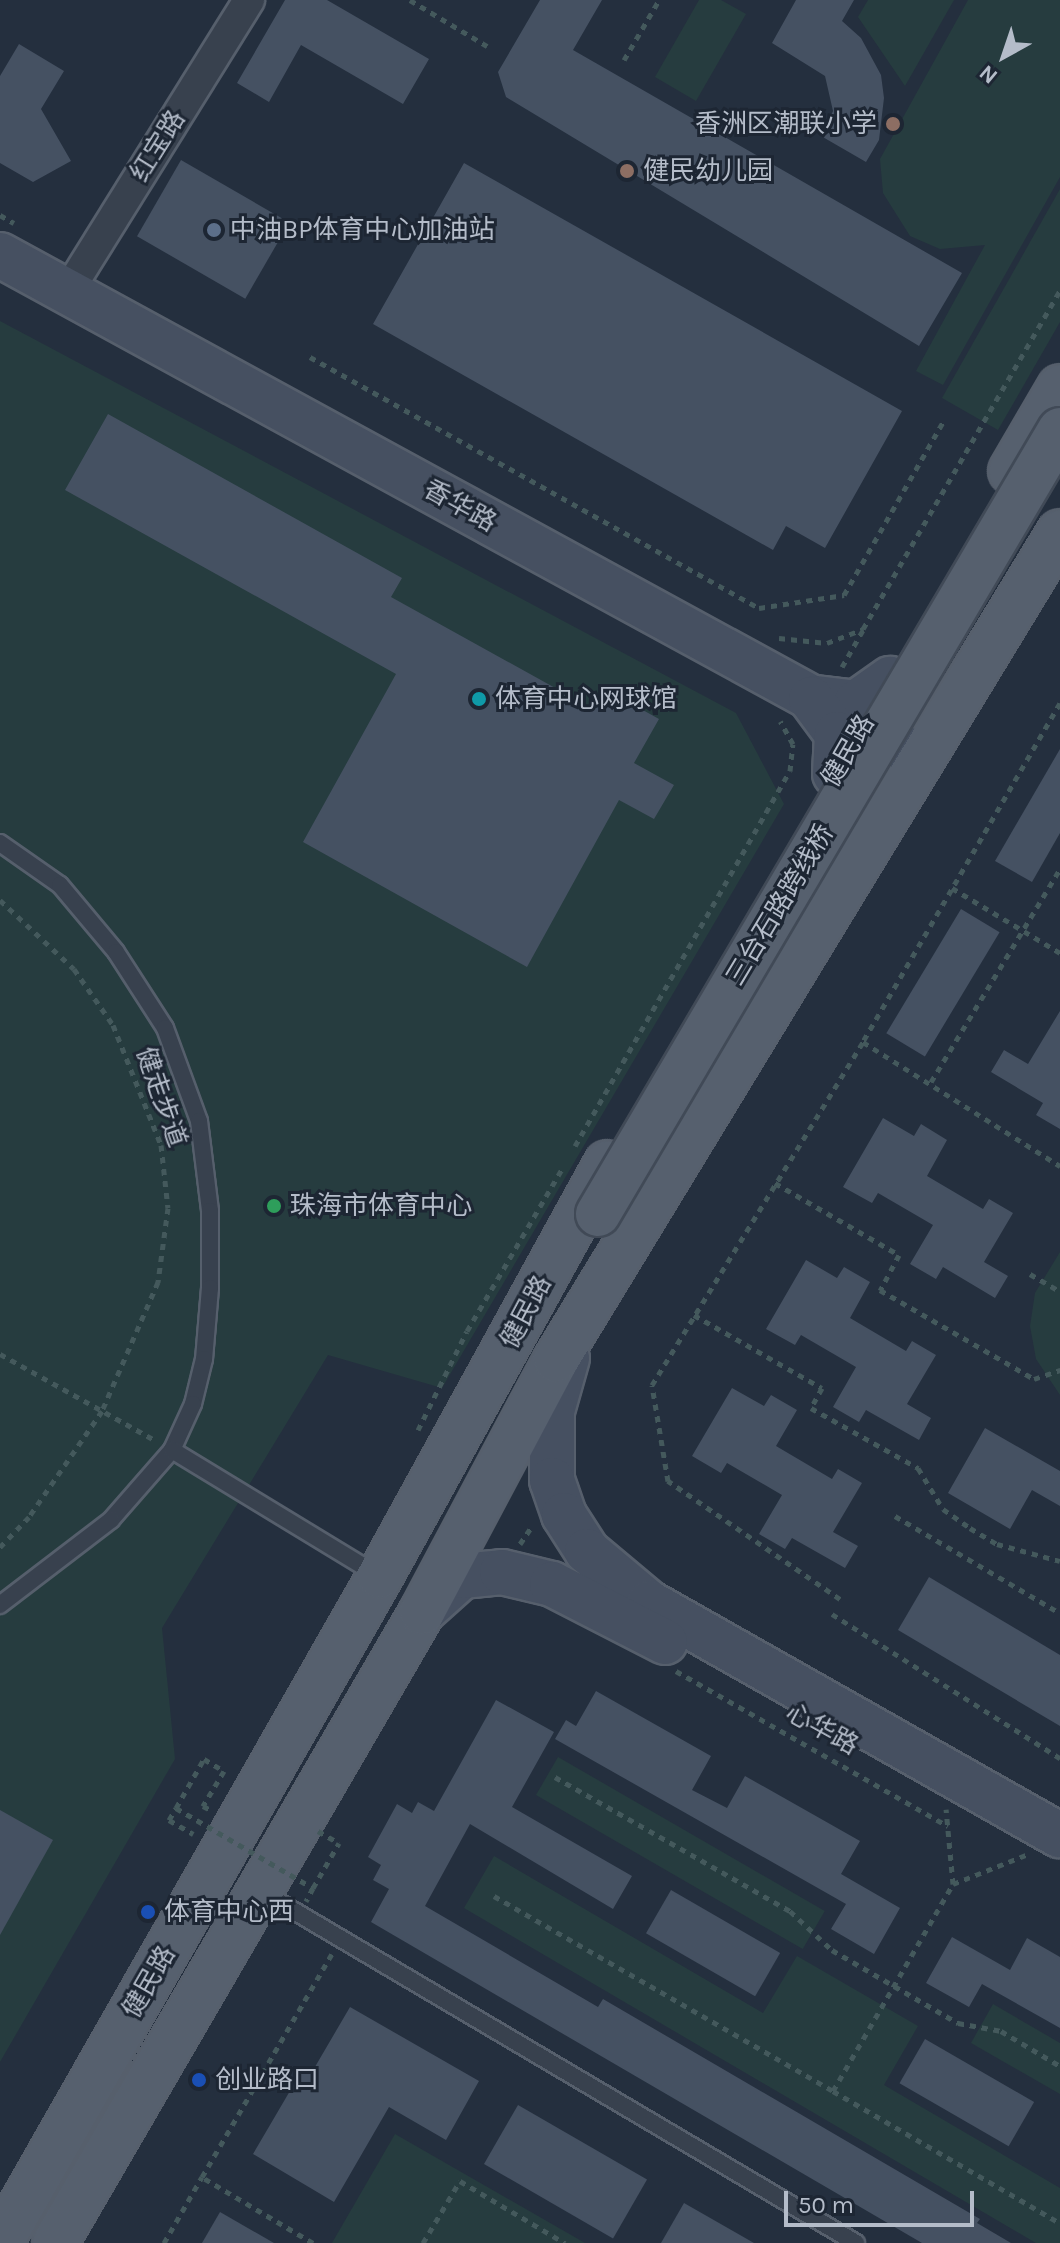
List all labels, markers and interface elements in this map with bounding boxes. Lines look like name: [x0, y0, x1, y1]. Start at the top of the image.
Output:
north arrow: [964, 16, 1044, 96]
text: N: [974, 59, 1003, 89]
street label: 红宝路: [124, 105, 192, 187]
place label: 香洲区潮联小学: [695, 108, 877, 140]
marker: 香洲区潮联小学: [884, 115, 902, 133]
place label: 健民幼儿园: [643, 155, 773, 187]
marker: 健民幼儿园: [618, 162, 636, 180]
place label: 中油BP体育中心加油站: [230, 214, 495, 246]
marker: 中油BP体育中心加油站: [205, 221, 223, 239]
street label: 香华路: [418, 473, 502, 539]
place label: 体育中心网球馆: [495, 683, 677, 715]
marker: 体育中心网球馆: [470, 690, 488, 708]
street label: 健民路: [815, 709, 881, 793]
street label: 三台石路跨线桥: [720, 819, 840, 991]
street label: 健走步道: [129, 1043, 193, 1151]
place label: 珠海市体育中心: [290, 1190, 472, 1222]
marker: 珠海市体育中心: [265, 1197, 283, 1215]
street label: 健民路: [494, 1270, 558, 1354]
street label: 心华路: [780, 1696, 864, 1762]
place label: 体育中心西: [164, 1896, 294, 1928]
marker: 体育中心西: [139, 1903, 157, 1921]
street label: 健民路: [116, 1940, 182, 2024]
place label: 创业路口: [215, 2064, 319, 2096]
marker: 创业路口: [190, 2071, 208, 2089]
scale bar: [788, 2175, 978, 2225]
text: 50 m: [798, 2191, 854, 2219]

